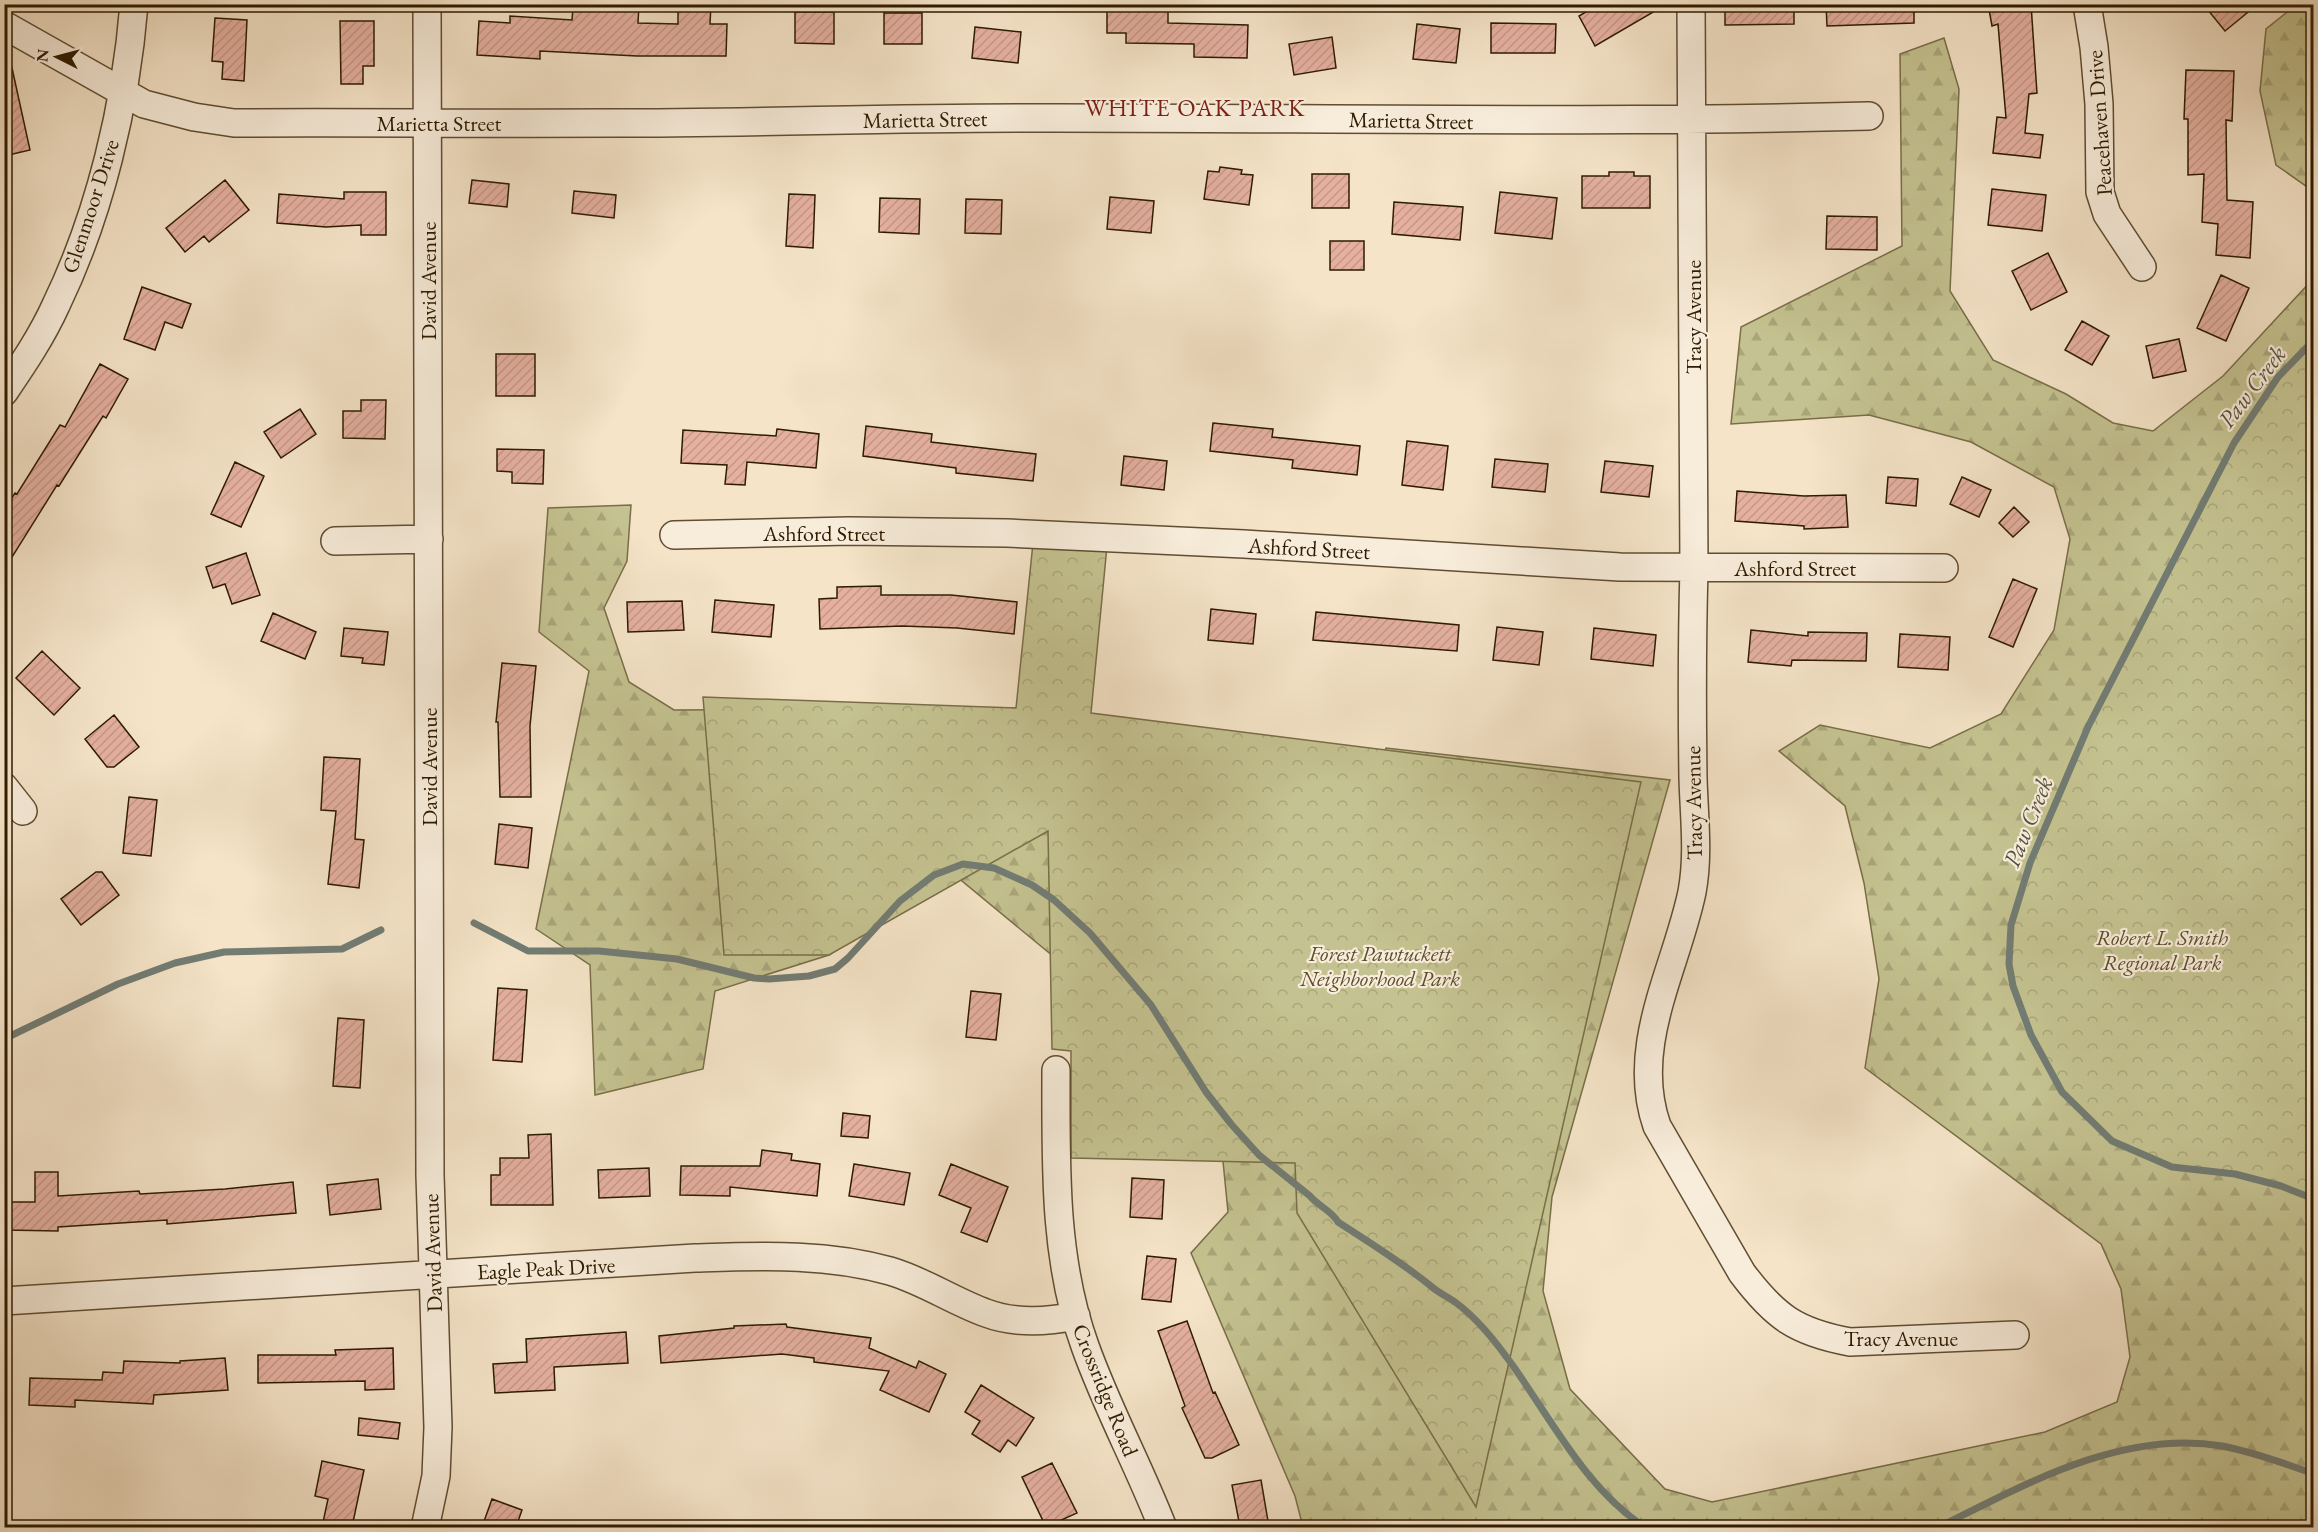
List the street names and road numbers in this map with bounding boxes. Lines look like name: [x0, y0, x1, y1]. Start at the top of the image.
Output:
street label: Peacehaven Drive: [2080, 49, 2119, 197]
street label: Marietta Street: [862, 104, 988, 135]
street label: Marietta Street: [1348, 105, 1474, 136]
street label: Marietta Street: [377, 109, 501, 138]
street label: Glenmoor Drive: [55, 135, 126, 277]
street label: David Avenue: [414, 221, 443, 340]
street label: Tracy Avenue: [1679, 259, 1708, 374]
street label: Ashford Street: [762, 519, 885, 548]
street label: Ashford Street: [1246, 531, 1371, 566]
street label: Ashford Street: [1733, 554, 1856, 583]
street label: David Avenue: [415, 707, 444, 826]
street label: Tracy Avenue: [1678, 745, 1709, 860]
street label: David Avenue: [416, 1193, 449, 1313]
street label: Eagle Peak Drive: [476, 1250, 616, 1287]
street label: Crossridge Road: [1066, 1320, 1146, 1462]
street label: Tracy Avenue: [1844, 1324, 1959, 1353]

